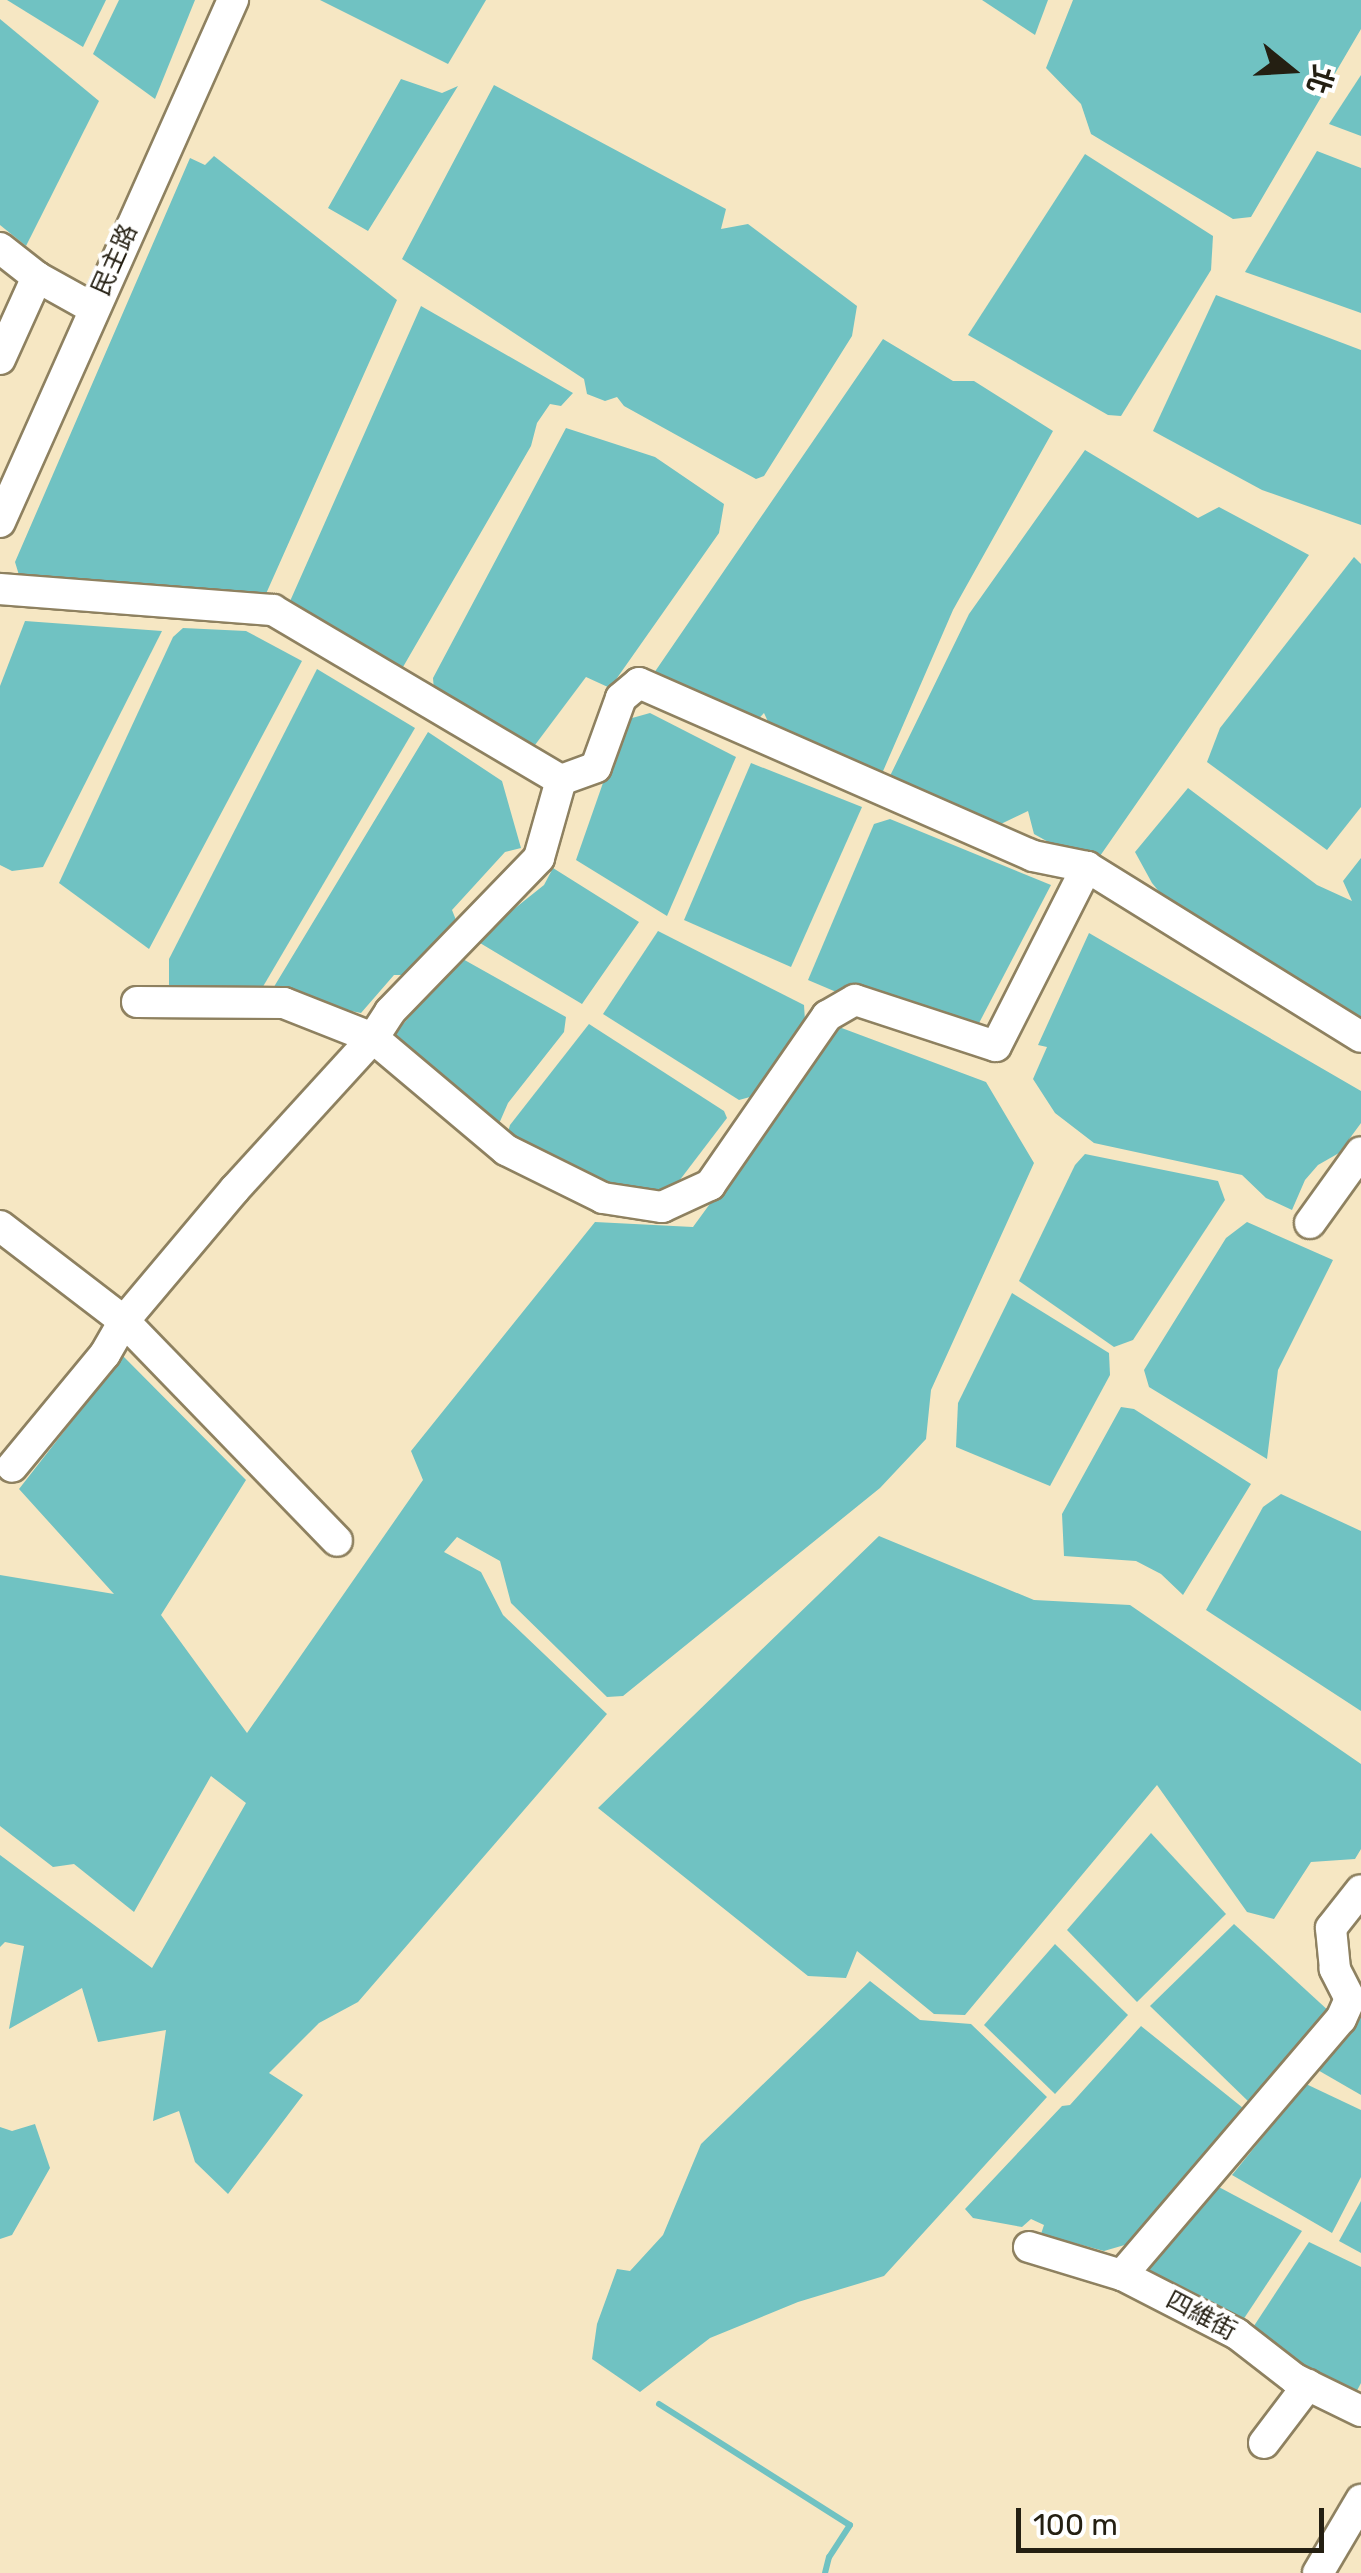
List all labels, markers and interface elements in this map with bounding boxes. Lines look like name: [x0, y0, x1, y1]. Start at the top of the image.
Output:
north arrow: [1241, 20, 1341, 120]
text: 北: [1300, 61, 1340, 98]
street label: 民主路: [86, 220, 144, 300]
street label: 四維街: [1161, 2285, 1241, 2347]
scale bar: [1021, 2488, 1328, 2550]
text: 100 m: [1033, 2507, 1118, 2543]

